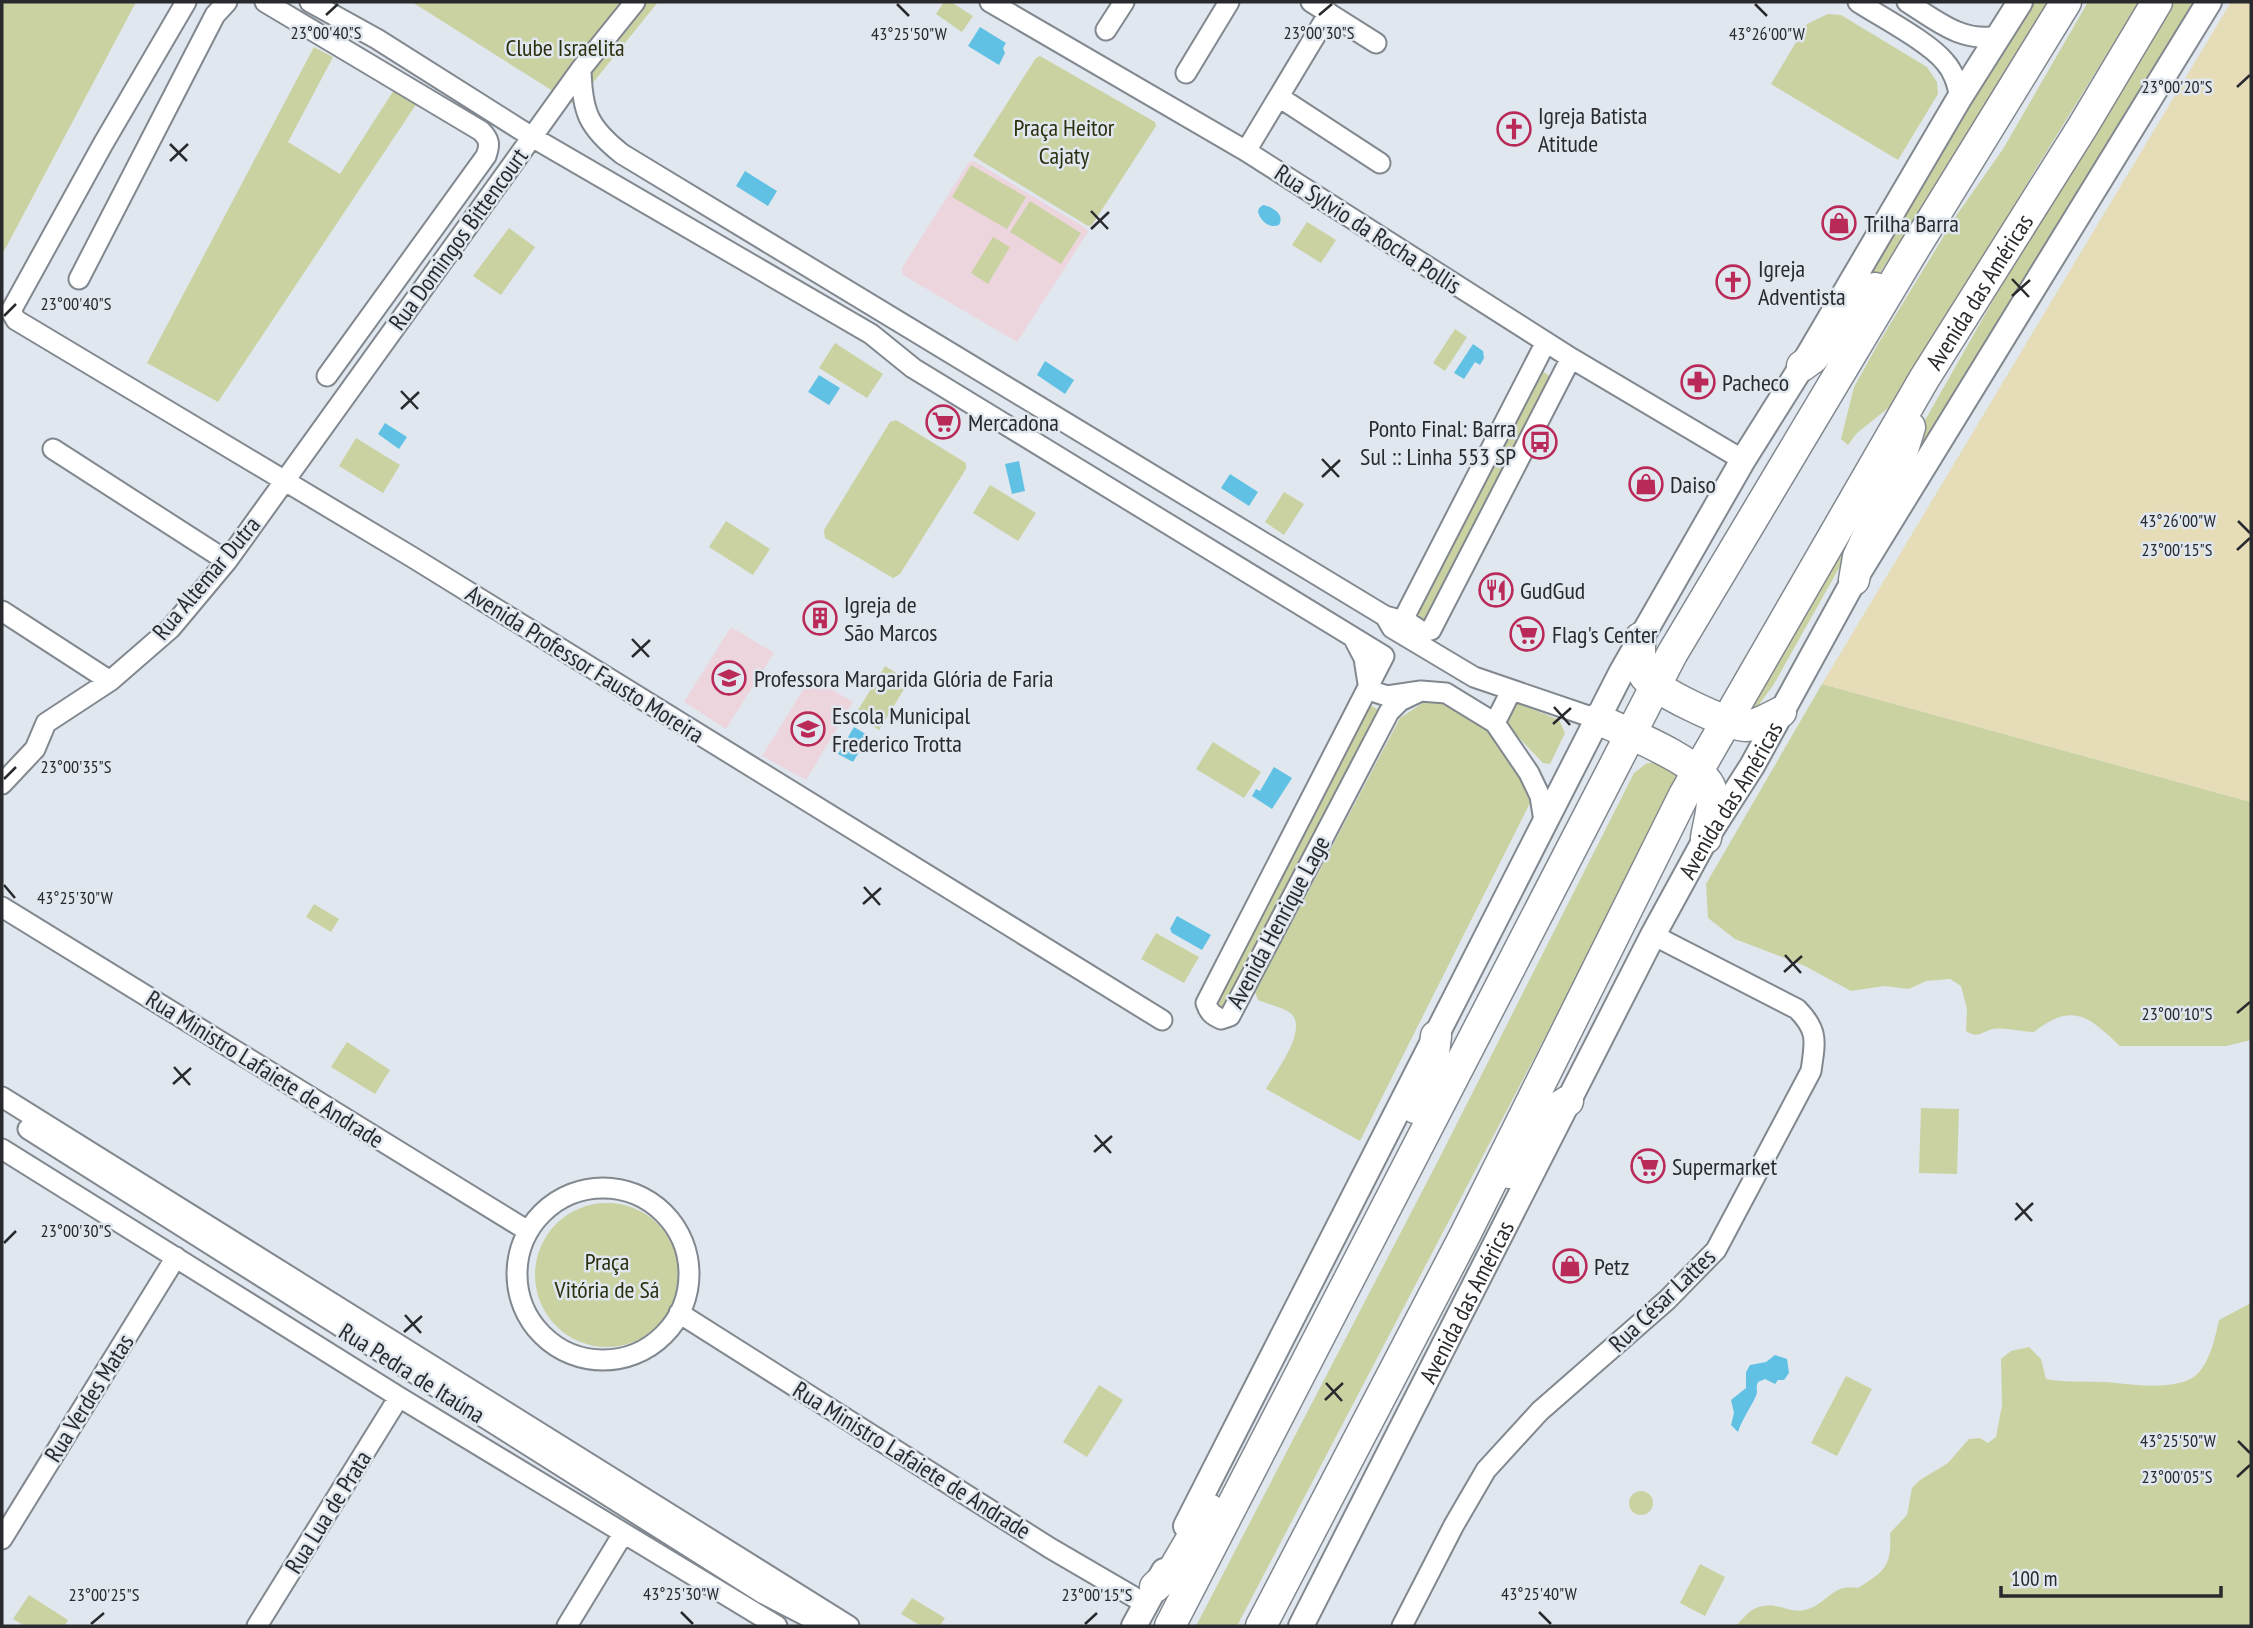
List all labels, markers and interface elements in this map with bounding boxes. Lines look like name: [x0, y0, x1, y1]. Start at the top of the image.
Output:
text: 23°00'40"S: [291, 21, 362, 44]
text: 23°00'30"S: [1284, 21, 1355, 44]
text: 43°25'50"W: [871, 22, 947, 45]
text: 43°26'00"W: [1729, 22, 1805, 45]
park label: Clube Israelita: [505, 32, 625, 63]
text: 23°00'20"S: [2142, 75, 2213, 98]
place label: Igreja Batista Atitude: [1538, 100, 1647, 159]
church icon: Igreja Batista Atitude: [1495, 110, 1533, 148]
park label: Praça Heitor Cajaty: [1014, 112, 1115, 171]
street label: Rua Domingos Bittencourt: [382, 142, 535, 336]
street label: Rua Sylvio da Rocha Pollis: [1269, 157, 1467, 301]
shop icon: Trilha Barra: [1820, 204, 1858, 242]
place label: Trilha Barra: [1864, 208, 1959, 239]
street label: Avenida das Américas: [1918, 208, 2039, 375]
place label: Igreja Adventista: [1758, 253, 1846, 312]
church icon: Igreja Adventista: [1714, 263, 1752, 301]
text: 23°00'40"S: [41, 292, 112, 315]
pharmacy icon: Pacheco: [1679, 363, 1717, 401]
place label: Pacheco: [1722, 367, 1789, 398]
supermarket icon: Mercadona: [924, 403, 962, 441]
place label: Mercadona: [968, 407, 1059, 438]
place label: Ponto Final: Barra Sul :: Linha 553 SP: [1360, 413, 1516, 472]
bus stop icon: Ponto Final: Barra Sul :: Linha 553 SP: [1521, 423, 1559, 461]
shop icon: Daiso: [1627, 465, 1665, 503]
place label: Daiso: [1670, 469, 1716, 500]
text: 43°26'00"W: [2140, 509, 2216, 532]
street label: Rua Altemar Dutra: [145, 510, 267, 646]
text: 23°00'15"S: [2142, 538, 2213, 561]
restaurant icon: GudGud: [1477, 571, 1515, 609]
place label: GudGud: [1520, 575, 1585, 606]
street label: Avenida Professor Fausto Moreira: [460, 578, 710, 750]
place label: Igreja de São Marcos: [844, 589, 937, 648]
building icon: Igreja de São Marcos: [801, 599, 839, 637]
supermarket icon: Flag's Center: [1508, 615, 1546, 653]
place label: Flag's Center: [1552, 619, 1658, 650]
school or university icon: Professora Margarida Glória de Faria: [710, 659, 748, 697]
place label: Professora Margarida Glória de Faria: [754, 663, 1053, 694]
place label: Escola Municipal Frederico Trotta: [832, 700, 970, 759]
school or university icon: Escola Municipal Frederico Trotta: [789, 710, 827, 748]
street label: Avenida das Américas: [1671, 716, 1789, 884]
text: 23°00'35"S: [41, 755, 112, 778]
street label: Avenida Henrique Lage: [1219, 830, 1337, 1014]
text: 43°25'30"W: [37, 886, 113, 909]
street label: Rua Ministro Lafaiete de Andrade: [140, 983, 390, 1155]
text: 23°00'10"S: [2142, 1002, 2213, 1025]
supermarket icon: Supermarket: [1629, 1147, 1667, 1185]
place label: Supermarket: [1672, 1151, 1777, 1182]
street label: Avenida das Américas: [1412, 1215, 1520, 1388]
text: 23°00'30"S: [41, 1219, 112, 1242]
street label: Rua César Lattes: [1602, 1241, 1722, 1359]
park label: Praça Vitória de Sá: [554, 1246, 659, 1305]
shop icon: Petz: [1551, 1247, 1589, 1285]
place label: Petz: [1594, 1251, 1629, 1282]
street label: Rua Pedra de Itaúna: [333, 1316, 491, 1430]
street label: Rua Verdes Matas: [37, 1328, 141, 1468]
street label: Rua Ministro Lafaiete de Andrade: [787, 1374, 1037, 1546]
text: 43°25'50"W: [2140, 1429, 2216, 1452]
street label: Rua Lua de Prata: [278, 1445, 378, 1579]
text: 23°00'05"S: [2142, 1465, 2213, 1488]
scale bar: [2001, 1554, 2222, 1598]
text: 100 m: [2011, 1565, 2057, 1592]
text: 43°25'30"W: [643, 1582, 719, 1605]
text: 43°25'40"W: [1501, 1582, 1577, 1605]
text: 23°00'25"S: [69, 1583, 140, 1606]
text: 23°00'15"S: [1062, 1583, 1133, 1606]

